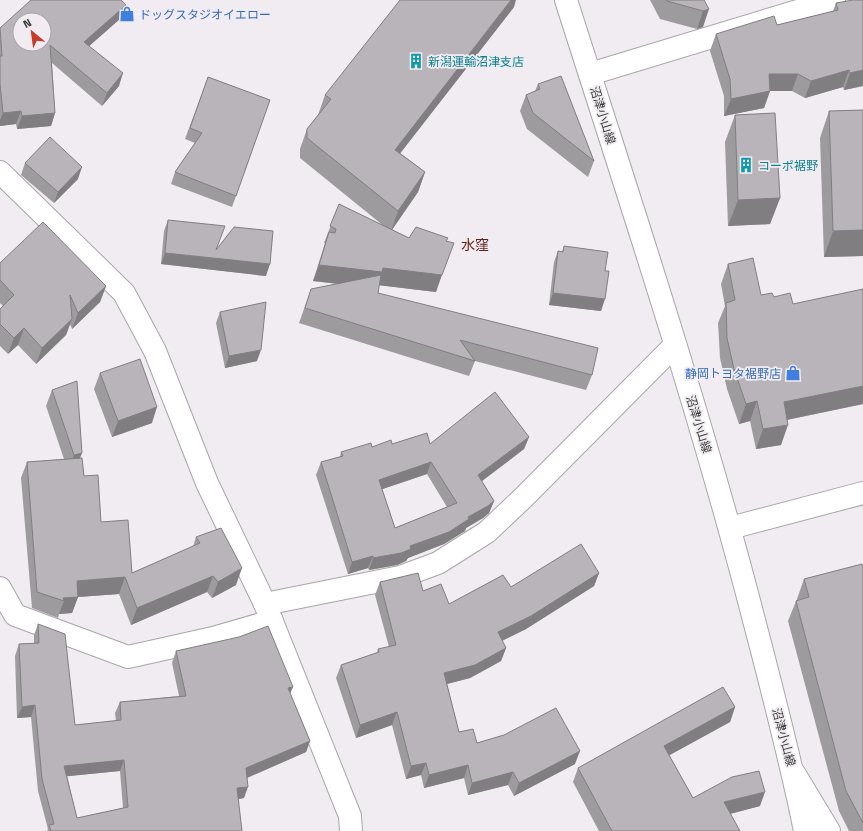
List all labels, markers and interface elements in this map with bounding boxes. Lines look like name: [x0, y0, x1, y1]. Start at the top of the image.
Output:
shop icon: ドッグスタジオイエロー: [118, 5, 136, 23]
place label: ドッグスタジオイエロー: [139, 5, 271, 24]
north arrow: [12, 12, 52, 52]
text: N: [20, 14, 34, 32]
building icon: 新潟運輸沼津支店: [407, 52, 425, 70]
place label: 新潟運輸沼津支店: [428, 52, 524, 71]
street label: 沼津小山線: [585, 84, 621, 146]
building icon: コーポ裾野: [737, 156, 755, 174]
place label: コーポ裾野: [758, 156, 818, 175]
district label: 水窪: [461, 234, 489, 255]
place label: 静岡トヨタ裾野店: [685, 364, 781, 383]
shop icon: 静岡トヨタ裾野店: [784, 364, 802, 382]
street label: 沼津小山線: [681, 393, 717, 455]
street label: 沼津小山線: [767, 706, 801, 768]

